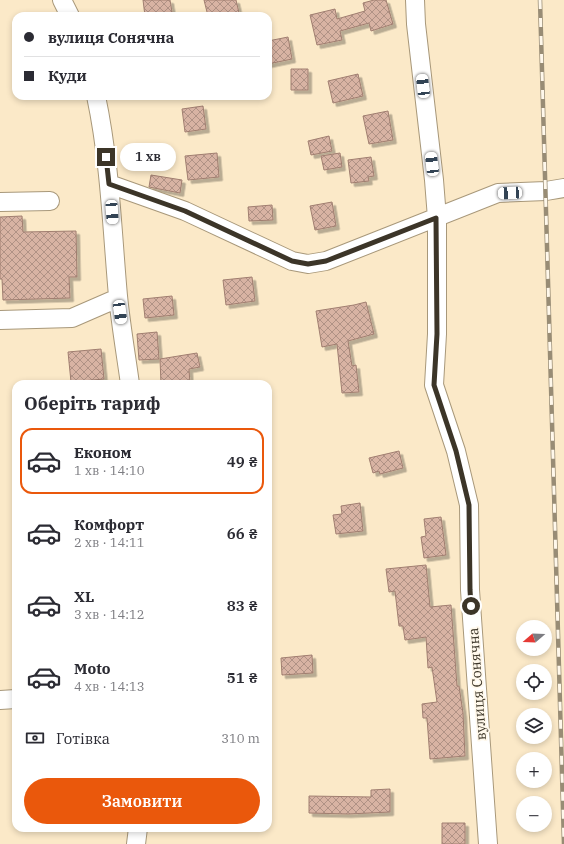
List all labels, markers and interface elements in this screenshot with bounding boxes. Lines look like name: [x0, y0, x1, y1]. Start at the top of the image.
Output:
text: вулиця Сонячна: [48, 28, 174, 47]
text: Куди: [48, 66, 87, 85]
car: [416, 73, 430, 99]
callout: 1 хв: [120, 143, 176, 171]
route end: [97, 148, 115, 166]
text: 1 хв: [135, 148, 161, 165]
car: [425, 151, 439, 177]
car: [498, 186, 522, 200]
car: [105, 200, 119, 224]
car: [112, 299, 128, 325]
text: Оберіть тариф: [24, 392, 160, 415]
icon: car: [26, 443, 62, 479]
text: Економ: [74, 443, 132, 462]
text: 49 ₴: [227, 452, 258, 471]
text: 1 хв · 14:10: [74, 462, 145, 479]
icon: car: [26, 515, 62, 551]
text: Комфорт: [74, 515, 144, 534]
text: 66 ₴: [227, 524, 258, 543]
text: 2 хв · 14:11: [74, 534, 145, 551]
icon: car: [26, 587, 62, 623]
text: XL: [74, 587, 94, 606]
text: 83 ₴: [227, 596, 258, 615]
route start: [462, 597, 480, 615]
text: 3 хв · 14:12: [74, 606, 145, 623]
north arrow: [516, 620, 552, 656]
map controls: [516, 620, 552, 832]
street label: вулиця Сонячна: [464, 627, 490, 741]
icon: car: [26, 659, 62, 695]
text: Moto: [74, 659, 111, 678]
button: locate: [516, 664, 552, 700]
text: 51 ₴: [227, 668, 258, 687]
text: 4 хв · 14:13: [74, 678, 145, 695]
button: layers: [516, 708, 552, 744]
icon: cash: [24, 727, 46, 749]
text: Готівка: [56, 729, 110, 748]
text: 310 m: [221, 730, 260, 747]
button: +: [516, 752, 552, 788]
button: Замовити: [24, 778, 260, 824]
button: −: [516, 796, 552, 832]

